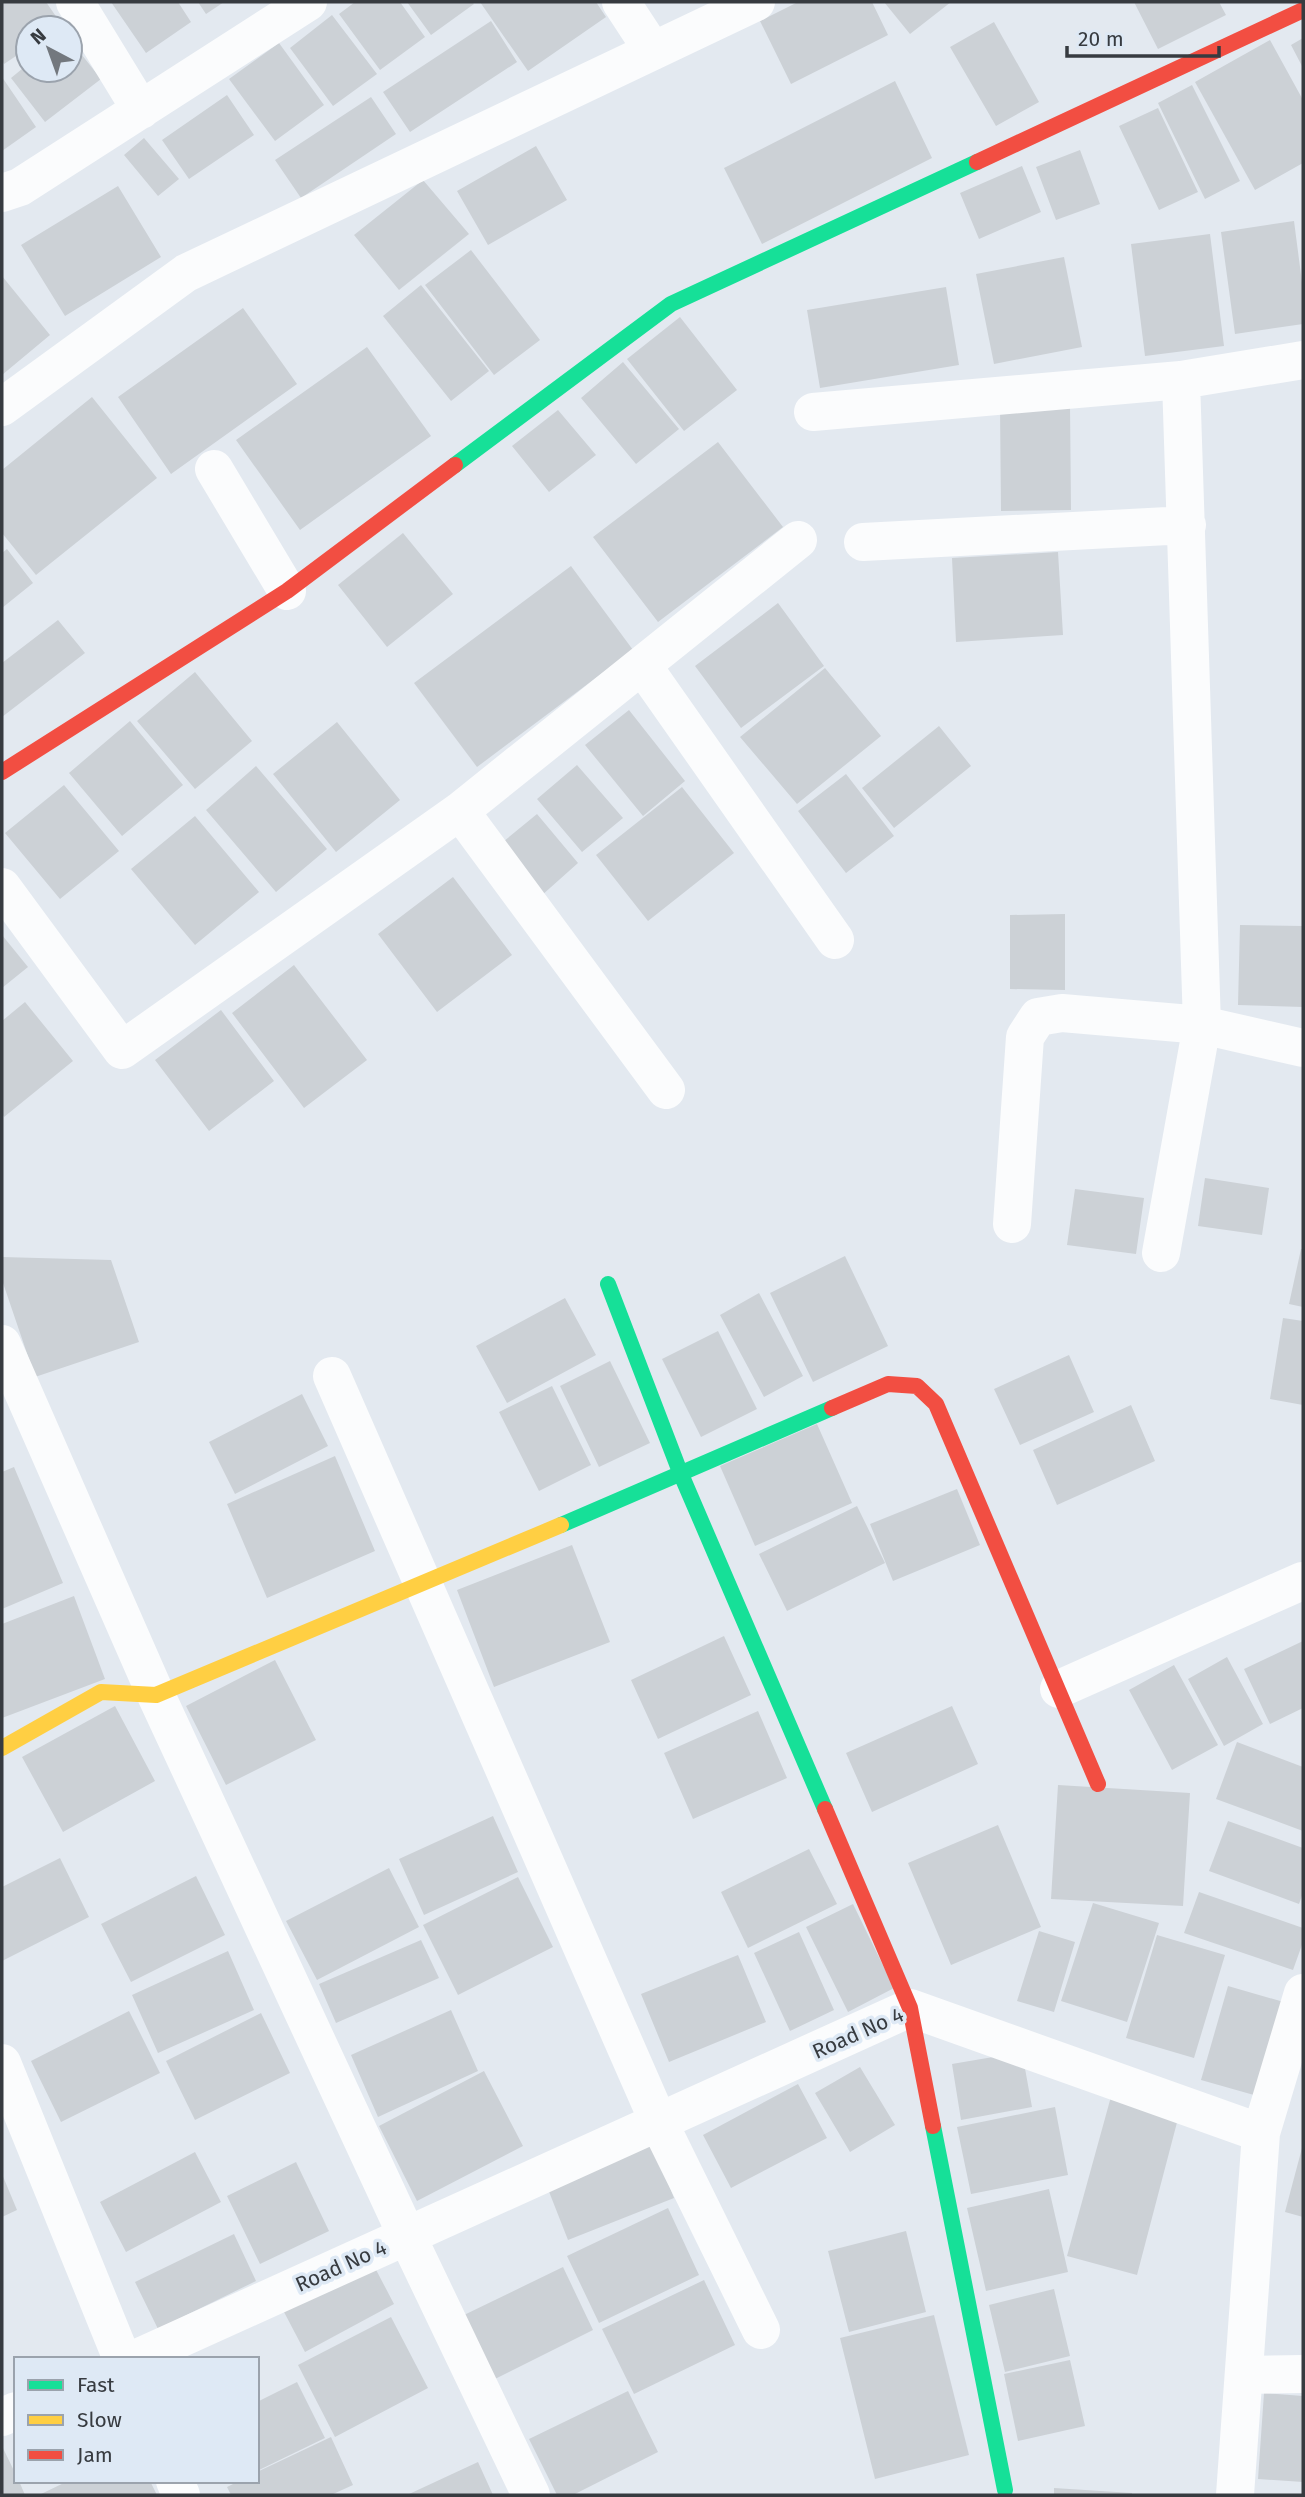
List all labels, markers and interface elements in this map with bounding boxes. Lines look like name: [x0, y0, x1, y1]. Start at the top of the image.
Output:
north arrow: [14, 14, 84, 84]
scale bar: [1067, 14, 1219, 58]
text: N: [26, 24, 50, 49]
text: 20 m: [1078, 26, 1124, 52]
street label: Road No 4: [808, 2001, 908, 2065]
street label: Road No 4: [291, 2234, 391, 2298]
legend: [14, 2357, 259, 2483]
text: Fast: [77, 2372, 115, 2398]
text: Slow: [77, 2407, 122, 2433]
text: Jam: [77, 2442, 113, 2468]

